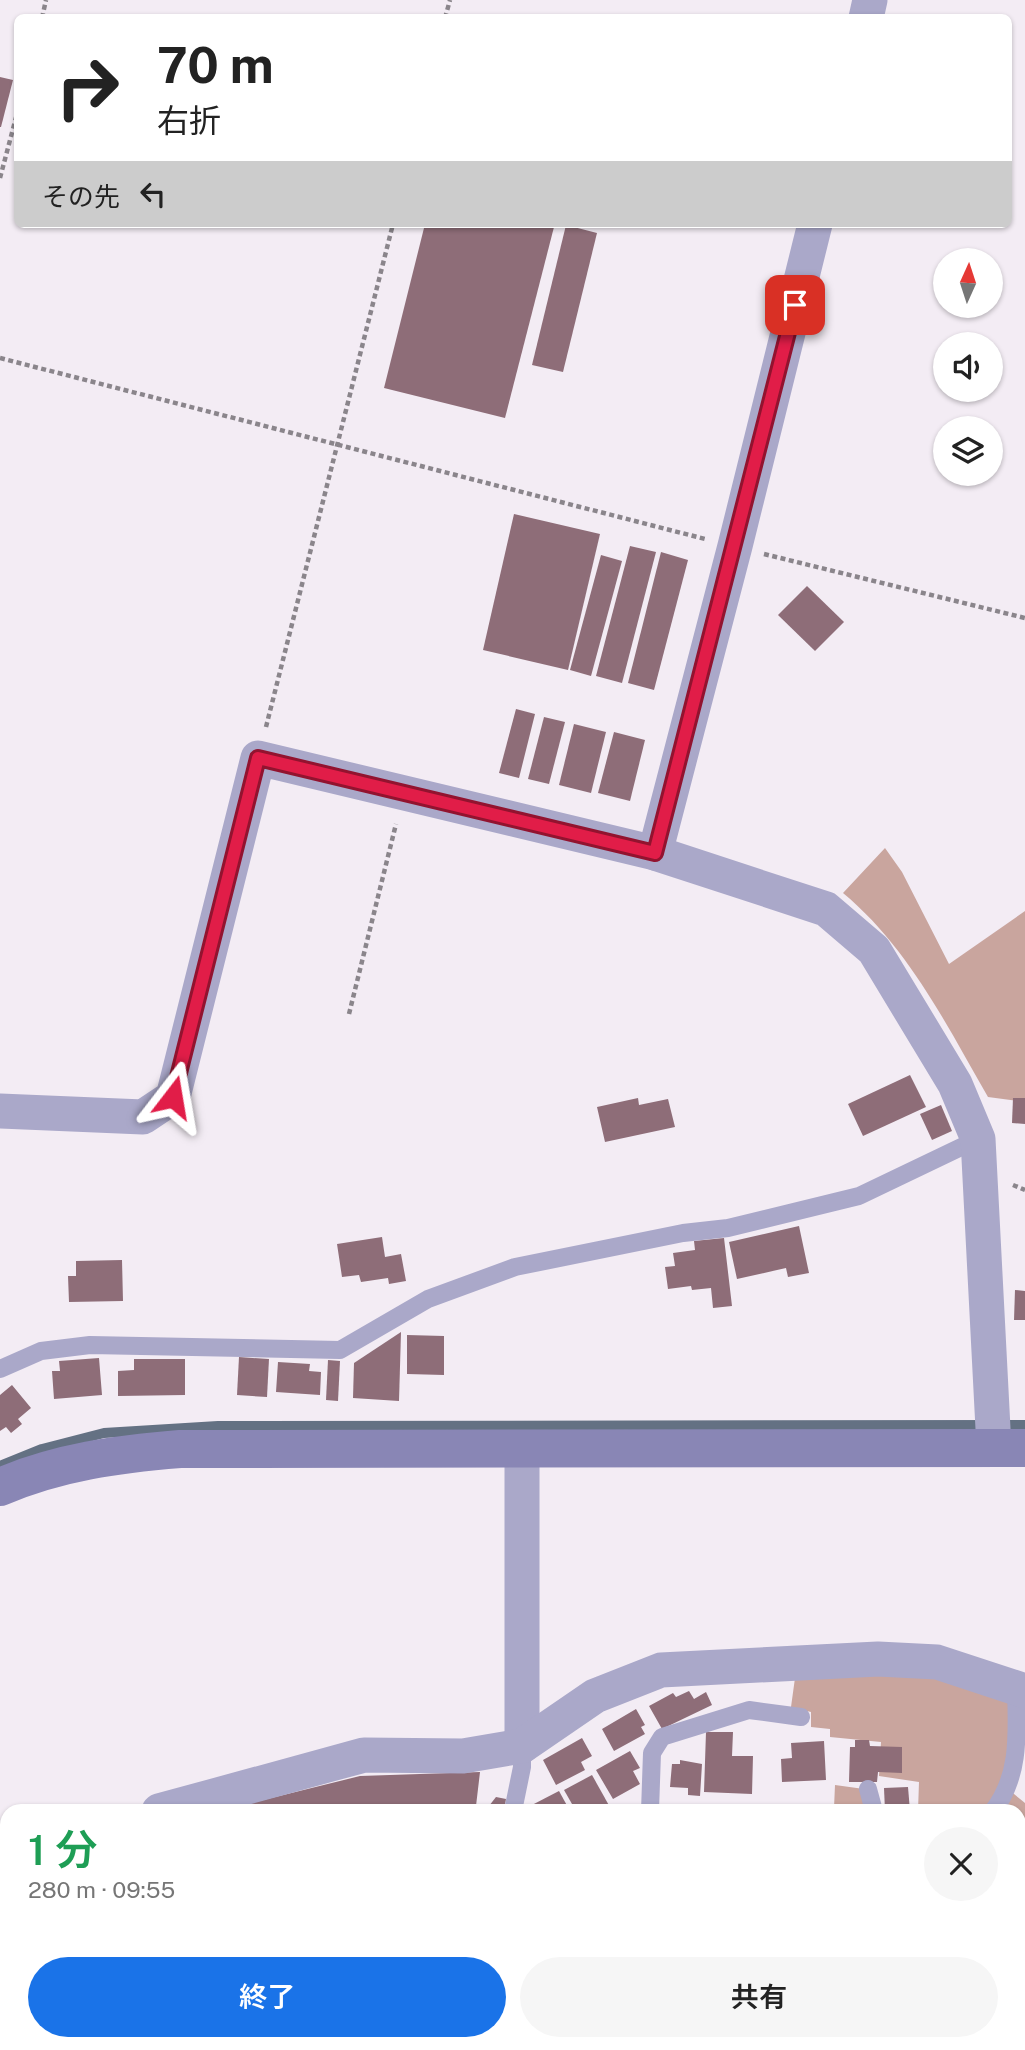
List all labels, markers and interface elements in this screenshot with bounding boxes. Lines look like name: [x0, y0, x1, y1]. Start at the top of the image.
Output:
text: 70 m: [157, 36, 274, 94]
icon: right: [42, 42, 133, 133]
text: 右折: [157, 102, 221, 139]
icon: left: [134, 175, 172, 213]
text: その先: [42, 181, 120, 212]
north arrow: [933, 248, 1003, 318]
map controls: [933, 248, 1003, 486]
pin: [765, 275, 825, 335]
icon: arrive: [776, 286, 814, 324]
button: sound: [933, 332, 1003, 402]
button: layers: [933, 416, 1003, 486]
position arrow: [136, 1060, 210, 1134]
text: 1 分: [28, 1825, 97, 1874]
button: close: [924, 1827, 998, 1901]
text: 280 m · 09:55: [28, 1876, 175, 1903]
button: 終了: [28, 1957, 506, 2037]
button: 共有: [520, 1957, 998, 2037]

